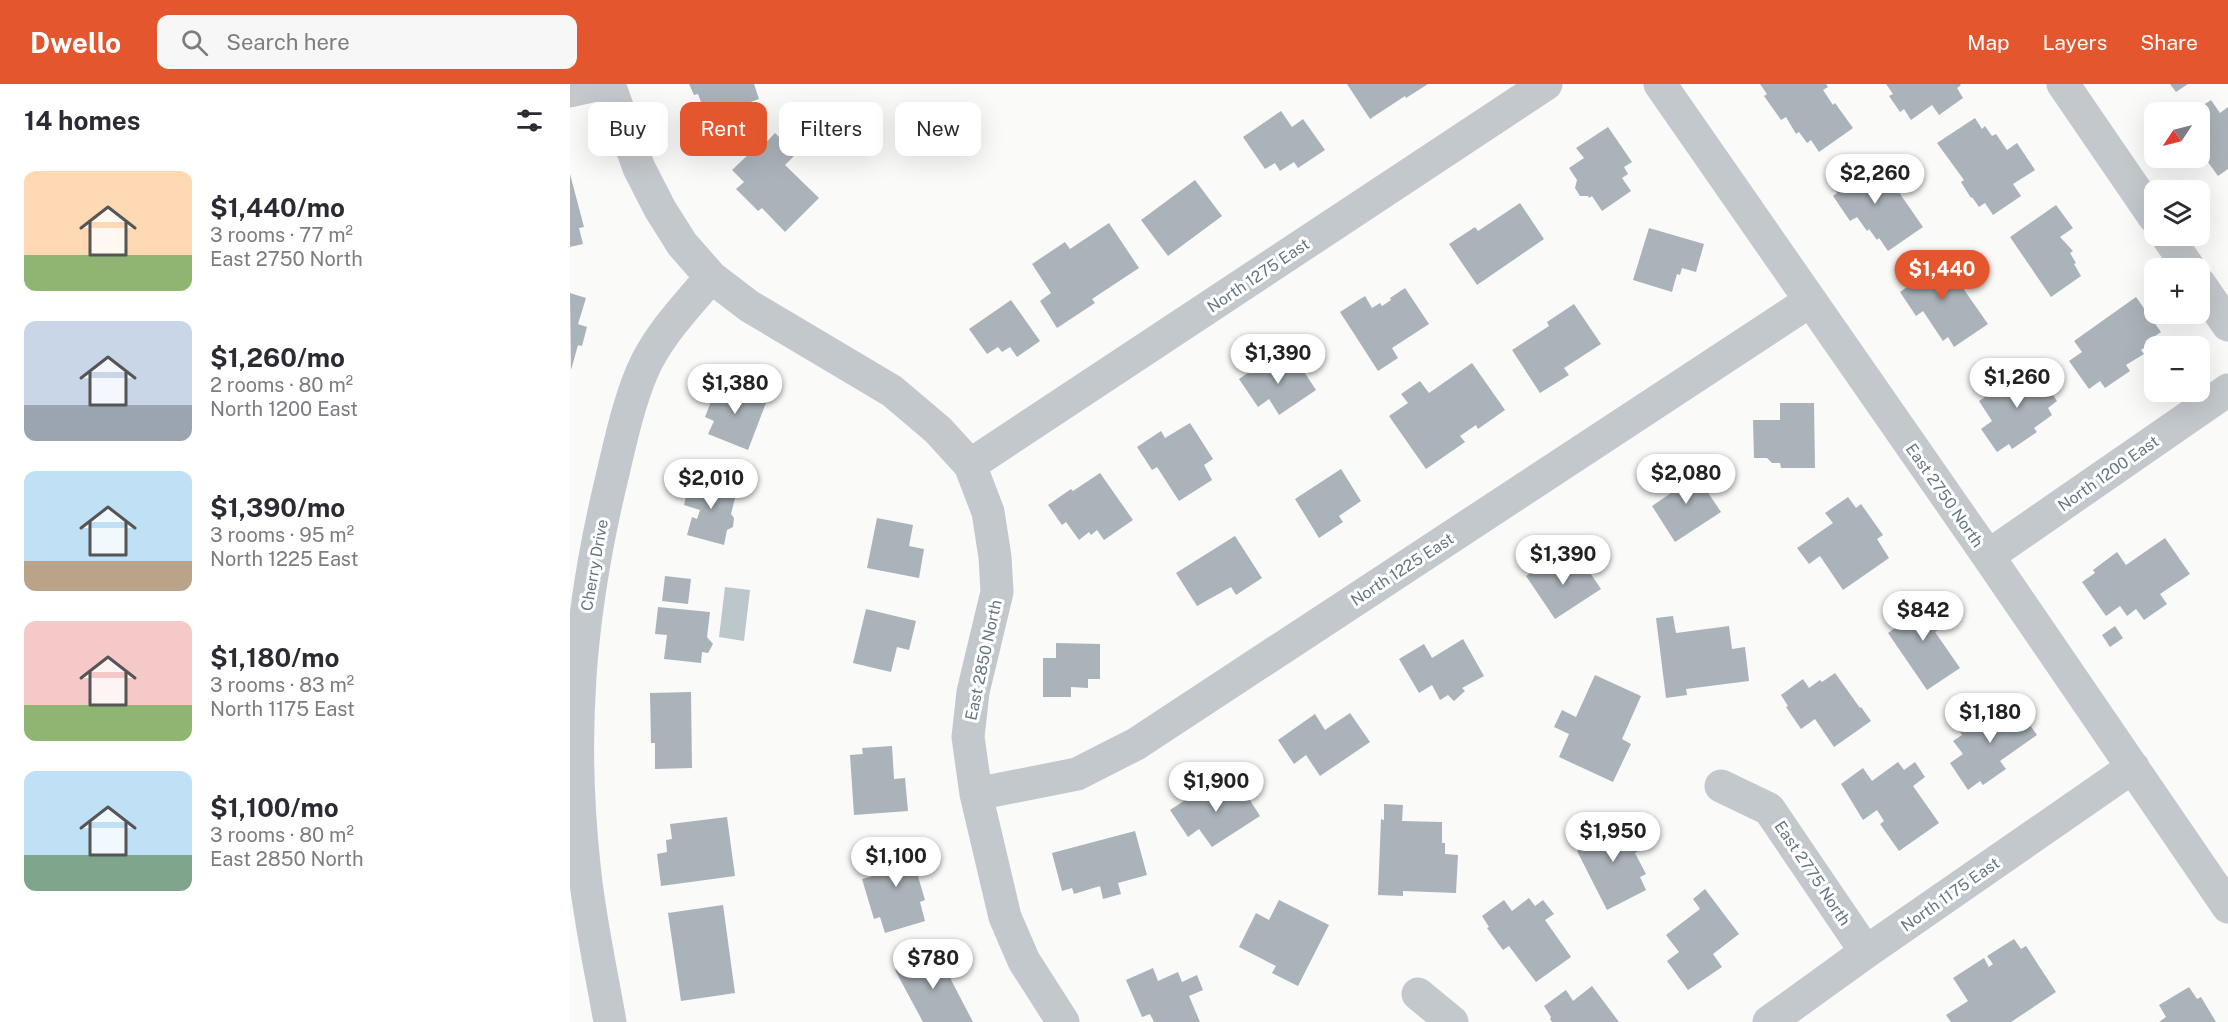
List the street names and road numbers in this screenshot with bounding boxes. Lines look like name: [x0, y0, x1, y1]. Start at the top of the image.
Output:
street label: North 1275 East: [1204, 234, 1313, 317]
street label: North 1200 East: [2054, 432, 2162, 515]
street label: East 2750 North: [1902, 440, 1987, 551]
street label: Cherry Drive: [577, 518, 612, 612]
street label: North 1225 East: [1347, 529, 1457, 610]
street label: East 2850 North: [961, 598, 1006, 722]
street label: East 2775 North: [1771, 817, 1855, 929]
street label: North 1175 East: [1897, 853, 2003, 935]

